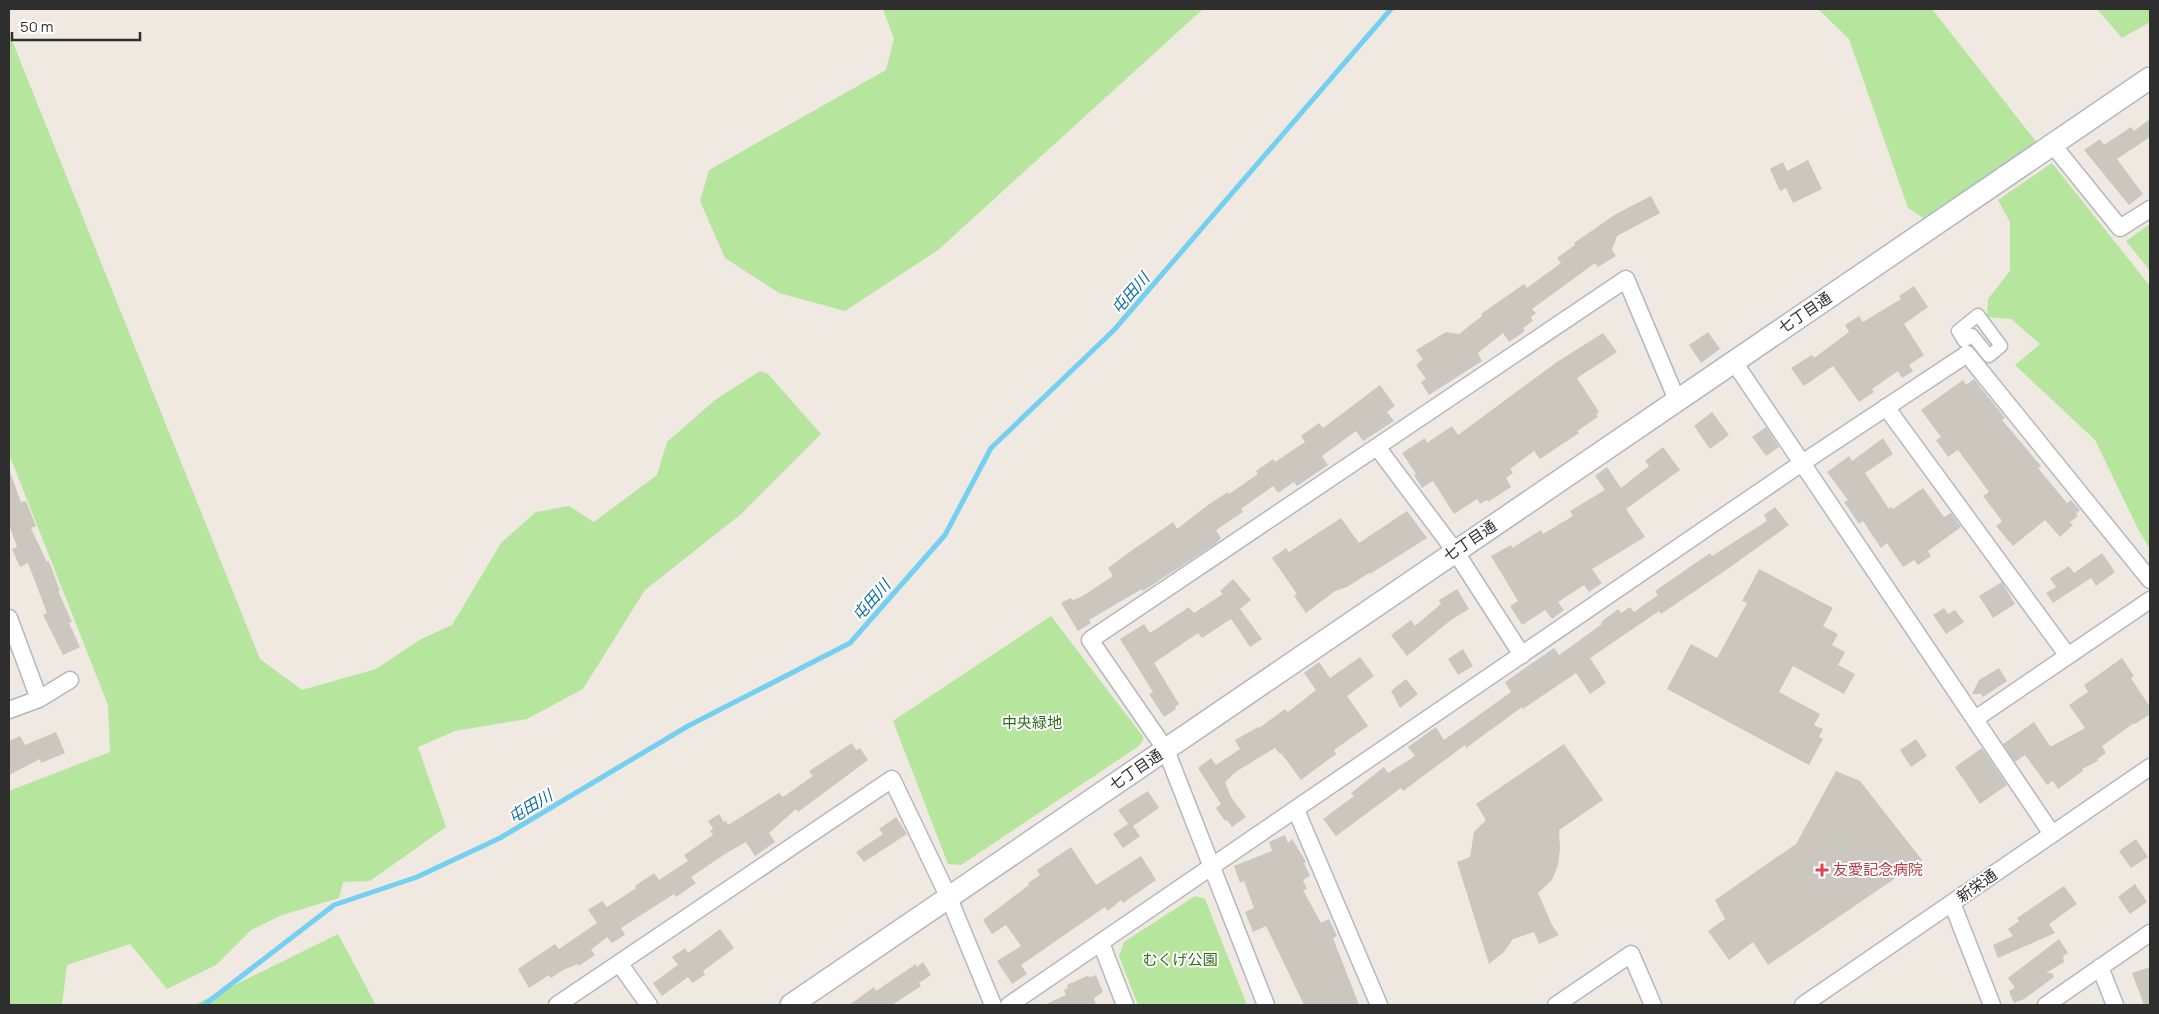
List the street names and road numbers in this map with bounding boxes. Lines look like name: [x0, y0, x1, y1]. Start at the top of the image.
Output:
street label: 七丁目通: [1774, 287, 1835, 338]
street label: 七丁目通: [1439, 515, 1500, 566]
street label: 七丁目通: [1105, 744, 1166, 795]
street label: 新栄通: [1952, 864, 2001, 907]

